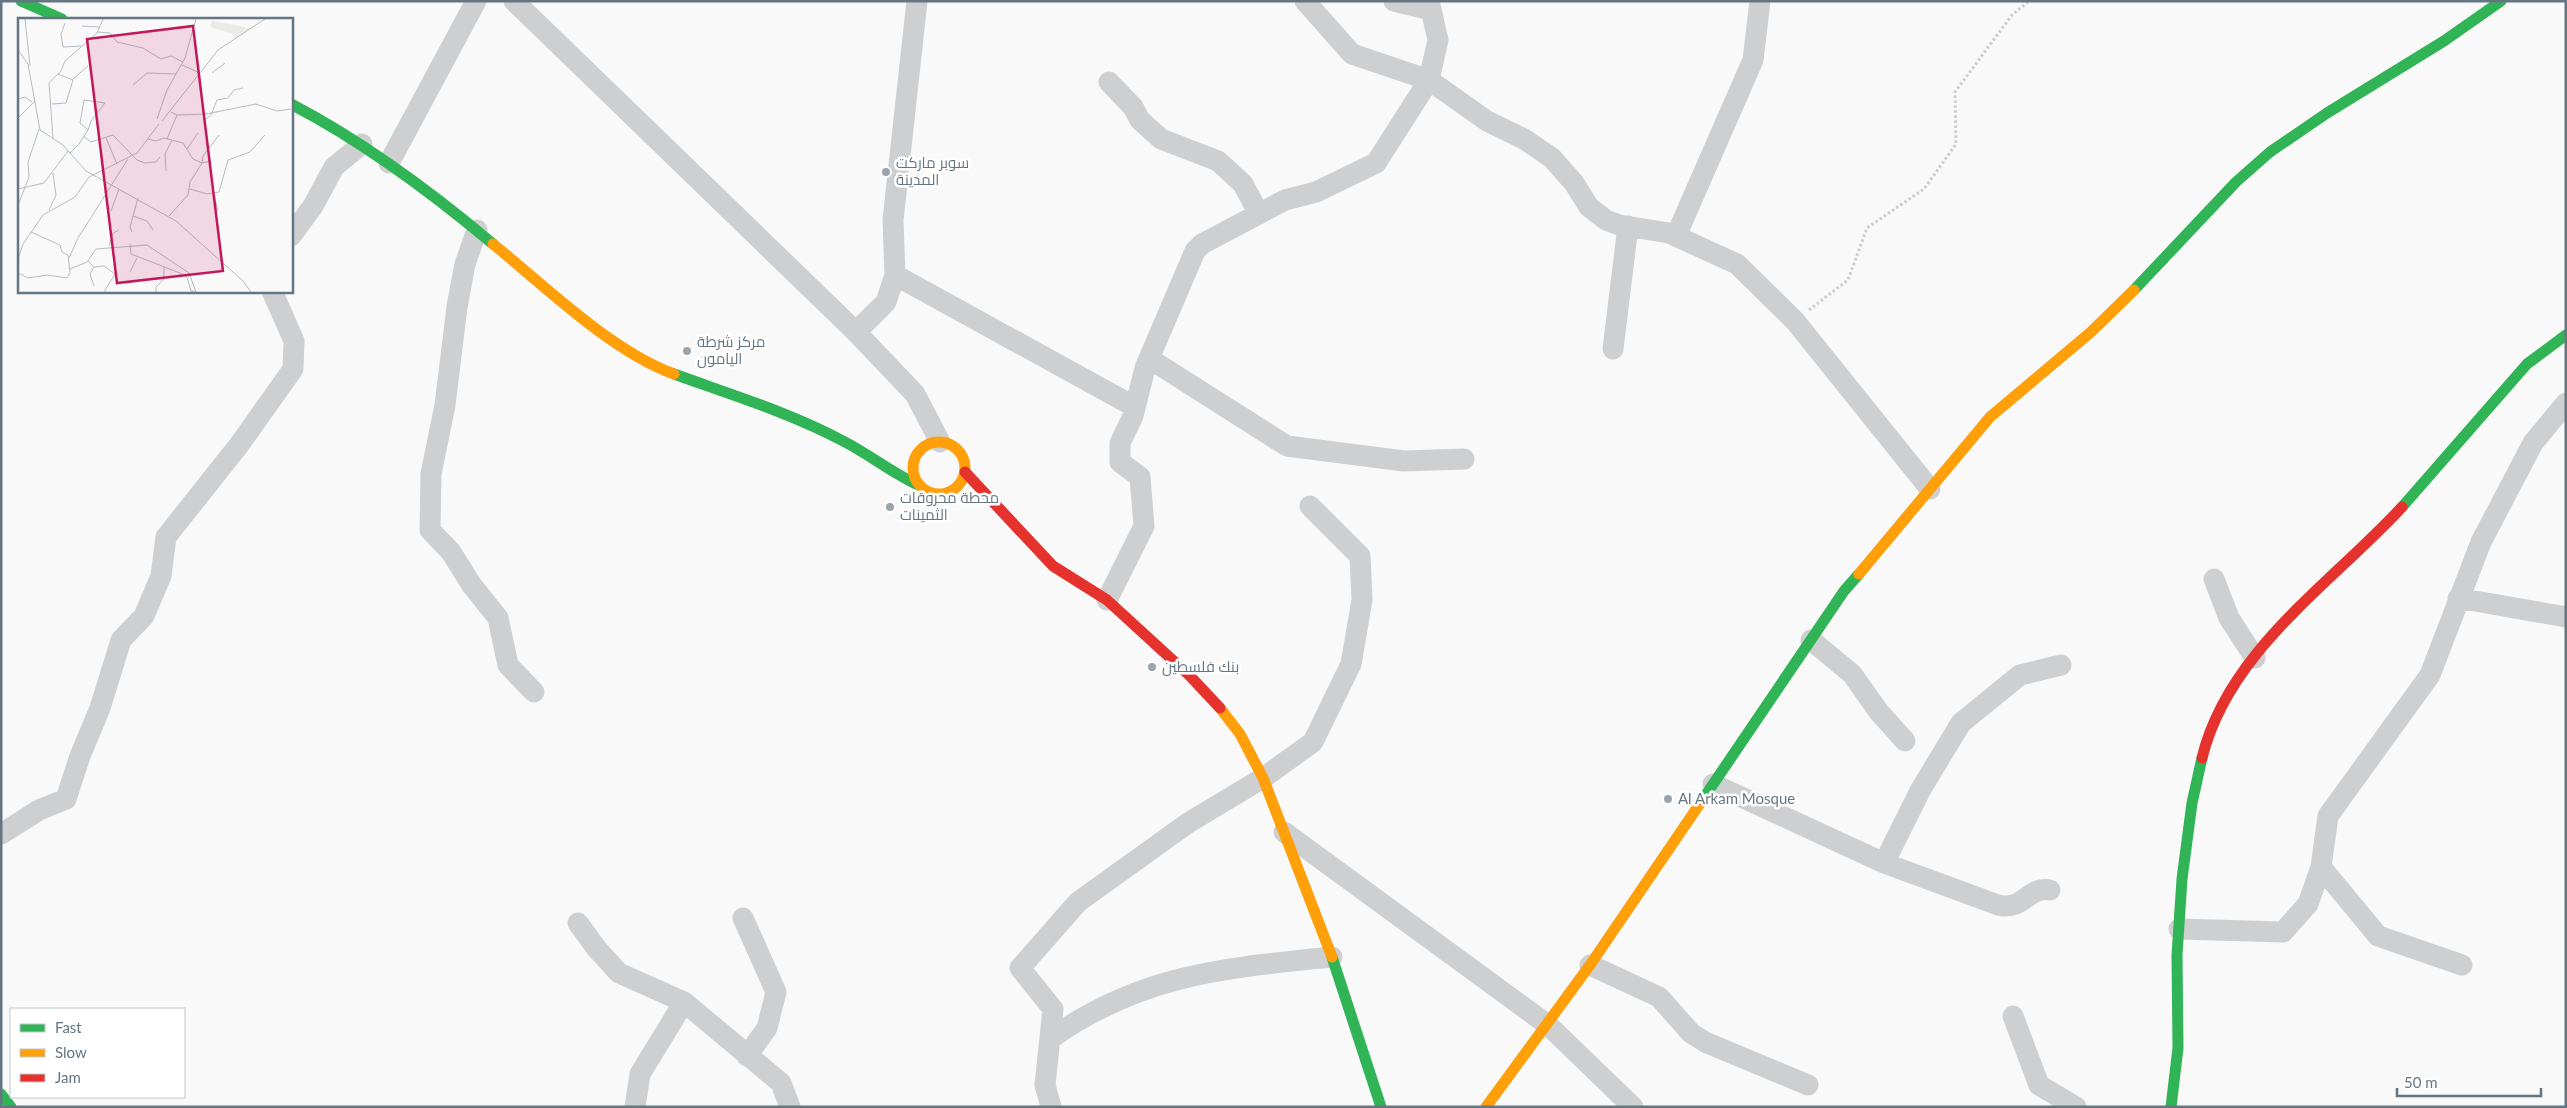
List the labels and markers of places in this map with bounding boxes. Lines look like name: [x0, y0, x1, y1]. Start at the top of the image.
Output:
place label: سوبر ماركت المدينة: [896, 153, 969, 188]
marker: سوبر ماركت المدينة: [880, 166, 892, 178]
place label: مركز شرطة اليامون: [697, 332, 765, 369]
marker: مركز شرطة اليامون: [681, 345, 693, 357]
place label: محطة محروقات الثمينات: [900, 488, 999, 523]
marker: محطة محروقات الثمينات: [884, 501, 896, 513]
place label: بنك فلسطين: [1162, 657, 1239, 677]
marker: بنك فلسطين: [1146, 661, 1158, 673]
place label: Al Arkam Mosque: [1678, 789, 1795, 807]
marker: Al Arkam Mosque: [1662, 793, 1674, 805]

